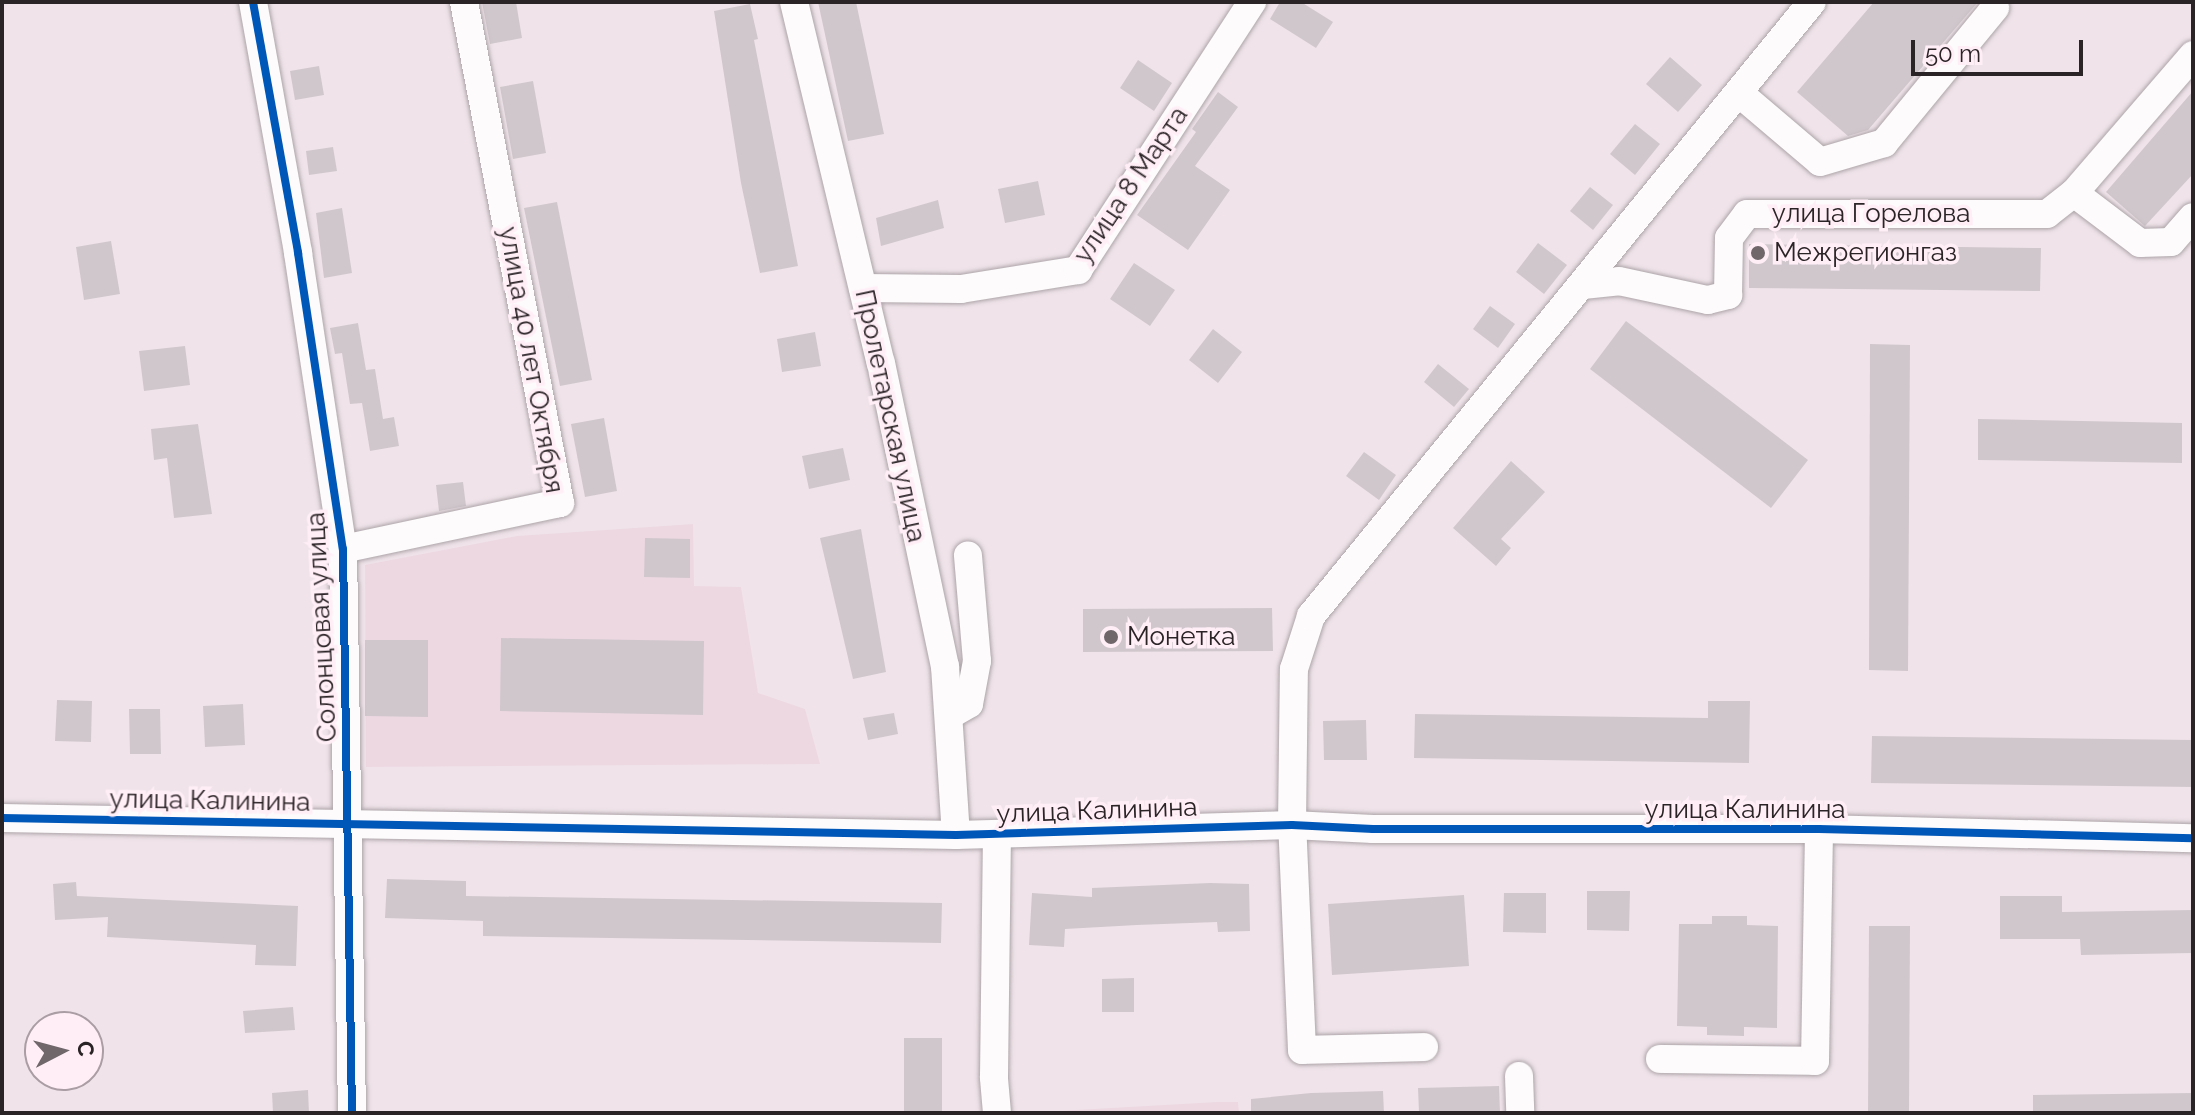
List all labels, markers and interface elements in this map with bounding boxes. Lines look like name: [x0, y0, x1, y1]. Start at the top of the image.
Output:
scale bar: [1915, 24, 2087, 74]
text: 50 m: [1925, 39, 1981, 68]
street label: улица 8 Марта: [1067, 101, 1195, 269]
street label: улица Горелова: [1772, 198, 1970, 230]
street label: улица 40 лет Октября: [492, 224, 570, 496]
place label: Межрегионгаз: [1774, 237, 1957, 269]
marker: Межрегионгаз: [1749, 244, 1767, 262]
street label: Пролетарская улица: [848, 286, 932, 546]
street label: Солонцовая улица: [300, 511, 344, 743]
place label: Монетка: [1127, 621, 1236, 653]
marker: Монетка: [1102, 628, 1120, 646]
street label: улица Калинина: [109, 784, 311, 818]
street label: улица Калинина: [996, 792, 1198, 830]
street label: улица Калинина: [1644, 794, 1846, 826]
north arrow: [24, 1011, 104, 1091]
text: С: [72, 1040, 100, 1058]

